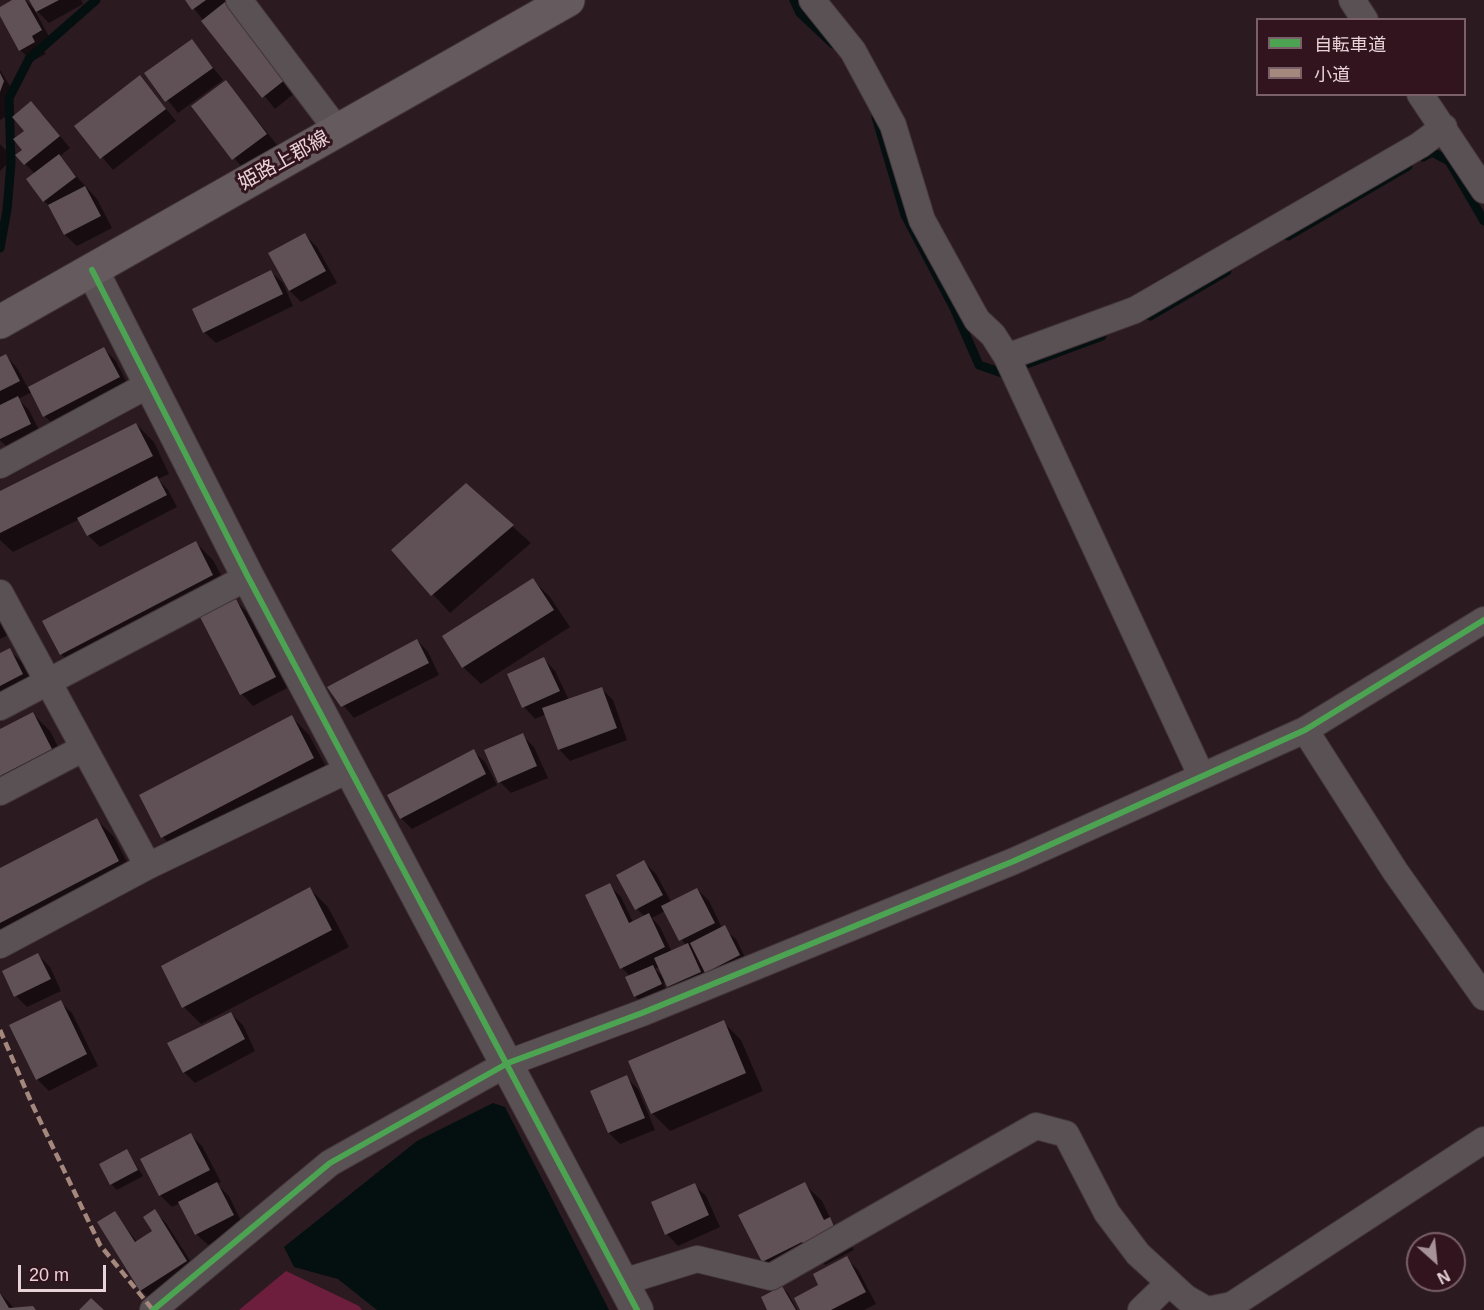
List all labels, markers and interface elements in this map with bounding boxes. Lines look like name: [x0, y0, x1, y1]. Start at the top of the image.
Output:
legend: [1256, 18, 1466, 96]
text: 自転車道: [1314, 35, 1386, 55]
text: 小道: [1314, 65, 1350, 85]
street label: 姫路上郡線: [234, 126, 334, 196]
north arrow: [1406, 1232, 1466, 1292]
scale bar: [21, 1253, 110, 1291]
text: 20 m: [29, 1265, 69, 1285]
text: N: [1434, 1267, 1453, 1287]

